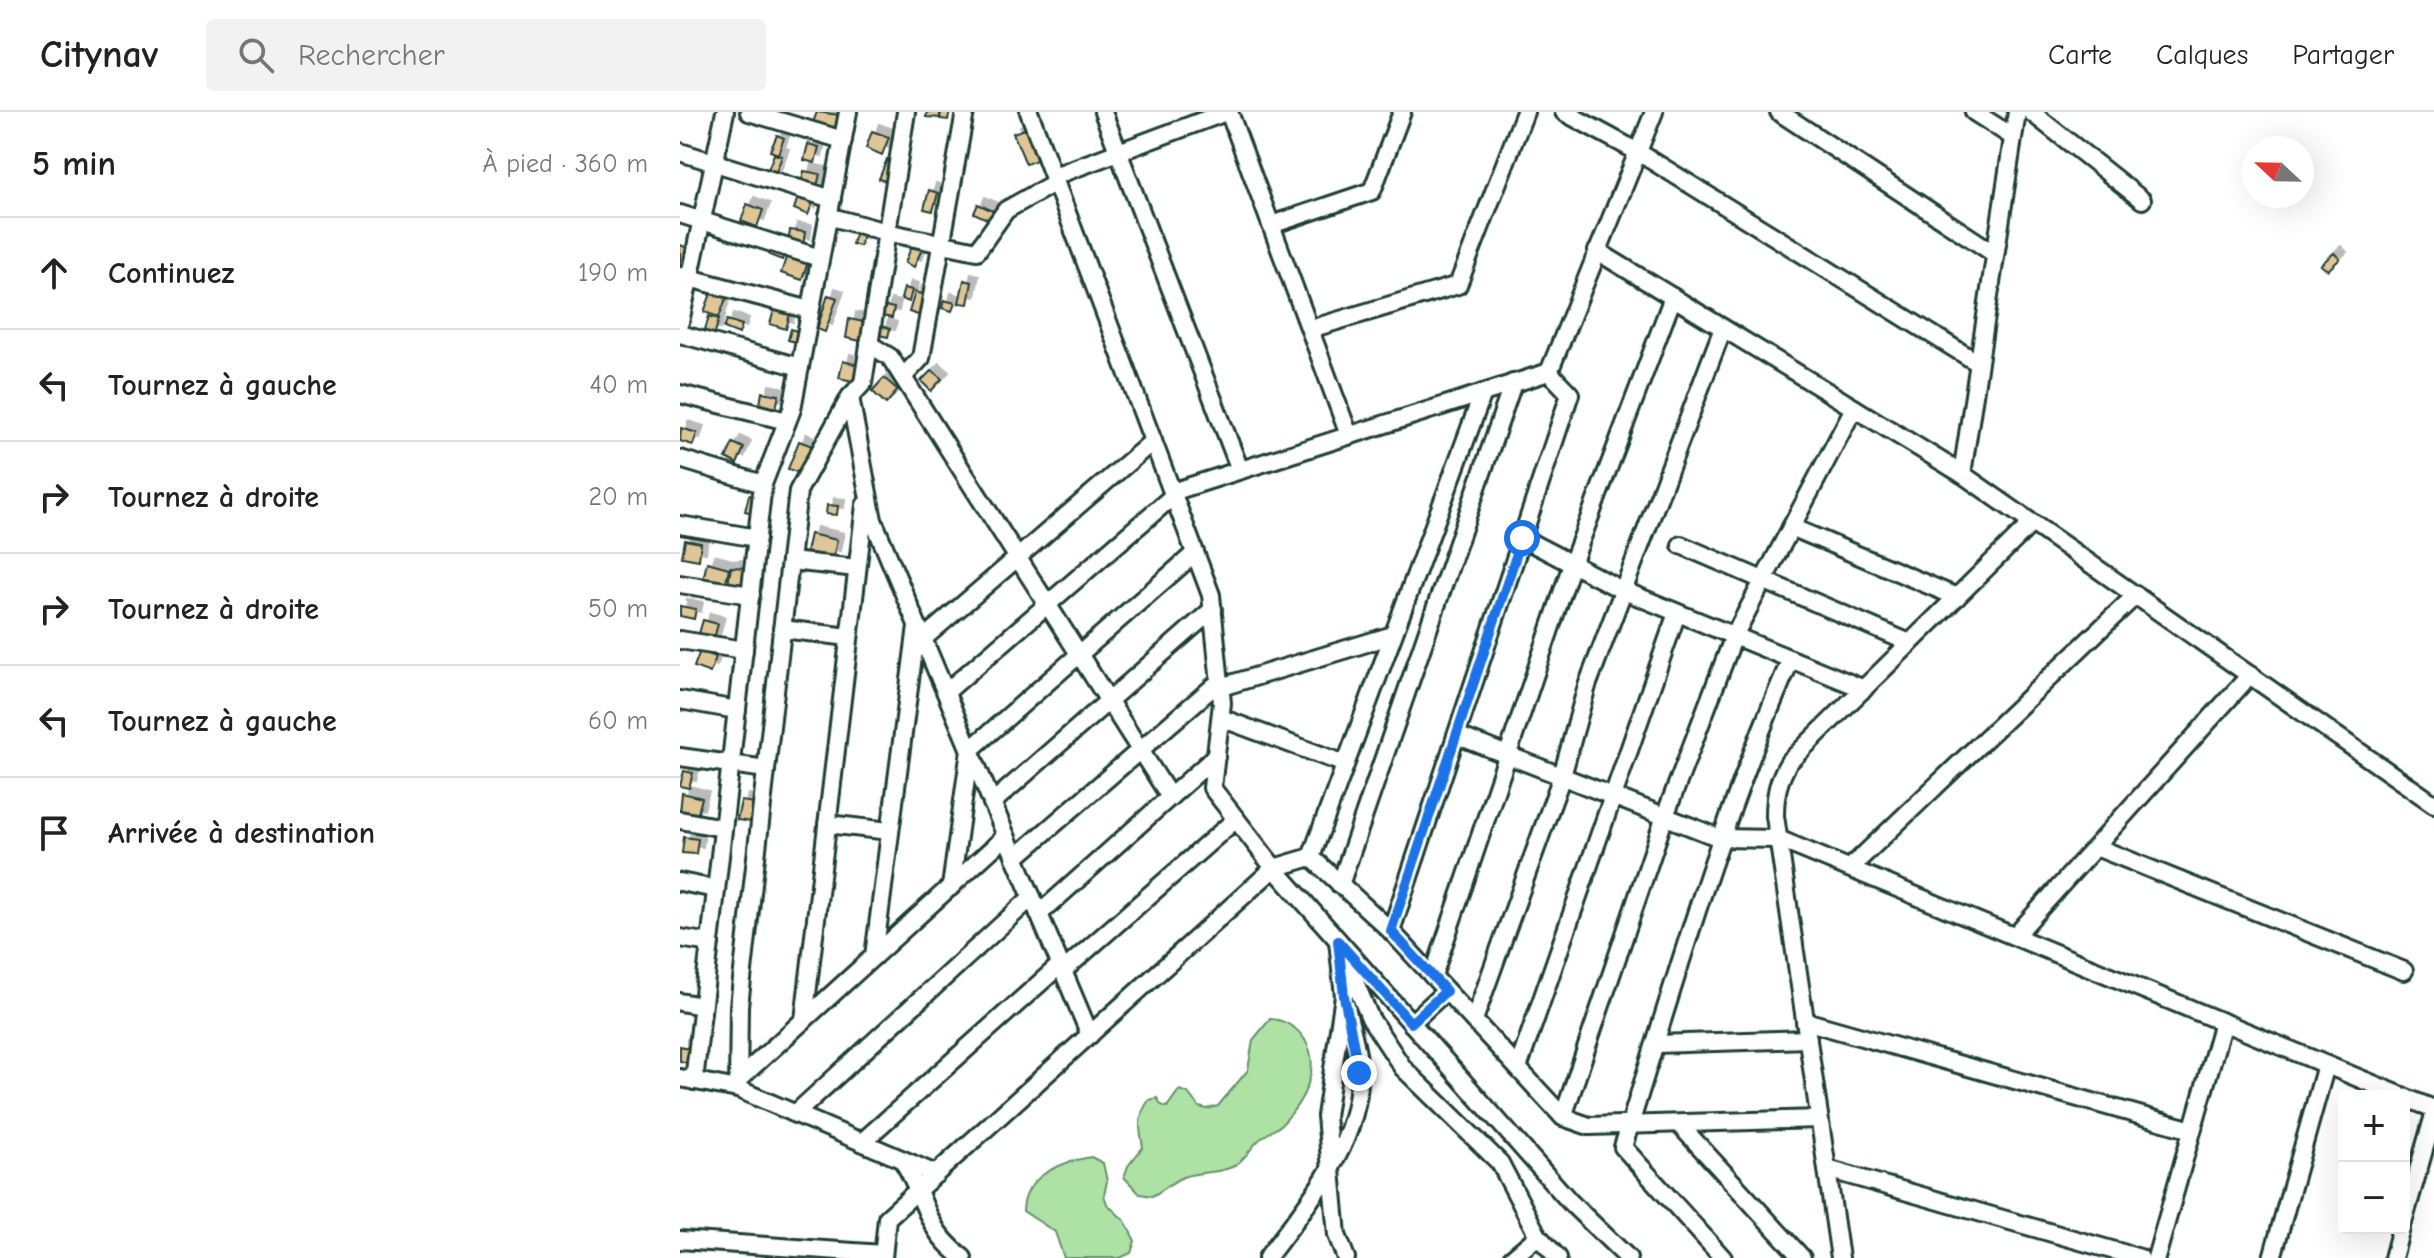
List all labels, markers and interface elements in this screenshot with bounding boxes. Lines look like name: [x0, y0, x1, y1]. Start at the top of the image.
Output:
search box: [206, 19, 766, 91]
text: Citynav: [40, 33, 158, 77]
icon: search: [234, 33, 278, 77]
text: Rechercher: [298, 38, 445, 73]
text: Carte: [2048, 39, 2112, 71]
text: Calques: [2156, 39, 2248, 71]
text: Partager: [2292, 39, 2394, 71]
north arrow: [2242, 136, 2314, 208]
text: 5 min: [32, 144, 116, 184]
text: À pied · 360 m: [482, 149, 648, 179]
icon: ahead: [32, 251, 76, 295]
text: Continuez: [108, 256, 234, 291]
text: 190 m: [578, 258, 648, 288]
icon: left: [32, 363, 76, 407]
text: Tournez à gauche: [108, 368, 337, 403]
text: 40 m: [589, 370, 648, 400]
icon: right: [32, 475, 76, 519]
text: Tournez à droite: [108, 480, 319, 515]
text: 20 m: [588, 482, 648, 512]
route start: [1504, 520, 1540, 556]
icon: right: [32, 587, 76, 631]
text: Tournez à droite: [108, 592, 319, 627]
text: 50 m: [588, 594, 648, 624]
icon: left: [32, 699, 76, 743]
text: Tournez à gauche: [108, 704, 337, 739]
text: 60 m: [588, 706, 648, 736]
icon: arrive: [32, 811, 76, 855]
text: Arrivée à destination: [108, 816, 375, 851]
route end: [1341, 1055, 1377, 1091]
map controls: [2338, 1090, 2410, 1234]
button: +: [2338, 1090, 2410, 1162]
button: −: [2338, 1162, 2410, 1234]

